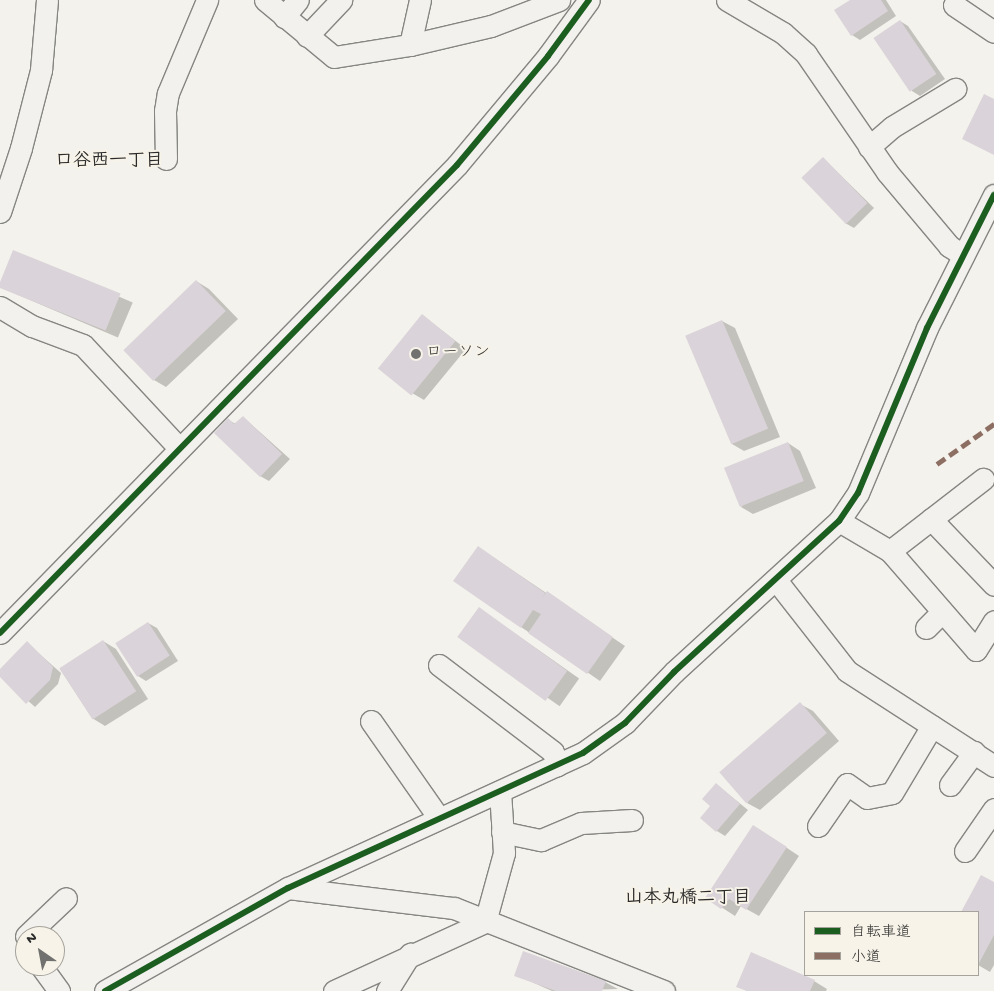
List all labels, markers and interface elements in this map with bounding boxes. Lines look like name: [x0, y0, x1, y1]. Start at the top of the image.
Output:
district label: 口谷西一丁目: [55, 151, 163, 173]
place label: ローソン: [426, 344, 490, 364]
marker: ローソン: [410, 348, 422, 360]
district label: 山本丸橋二丁目: [625, 888, 751, 910]
legend: [804, 911, 979, 976]
text: 自転車道: [851, 924, 911, 942]
north arrow: [15, 926, 65, 976]
text: N: [24, 929, 41, 948]
text: 小道: [851, 949, 881, 967]

